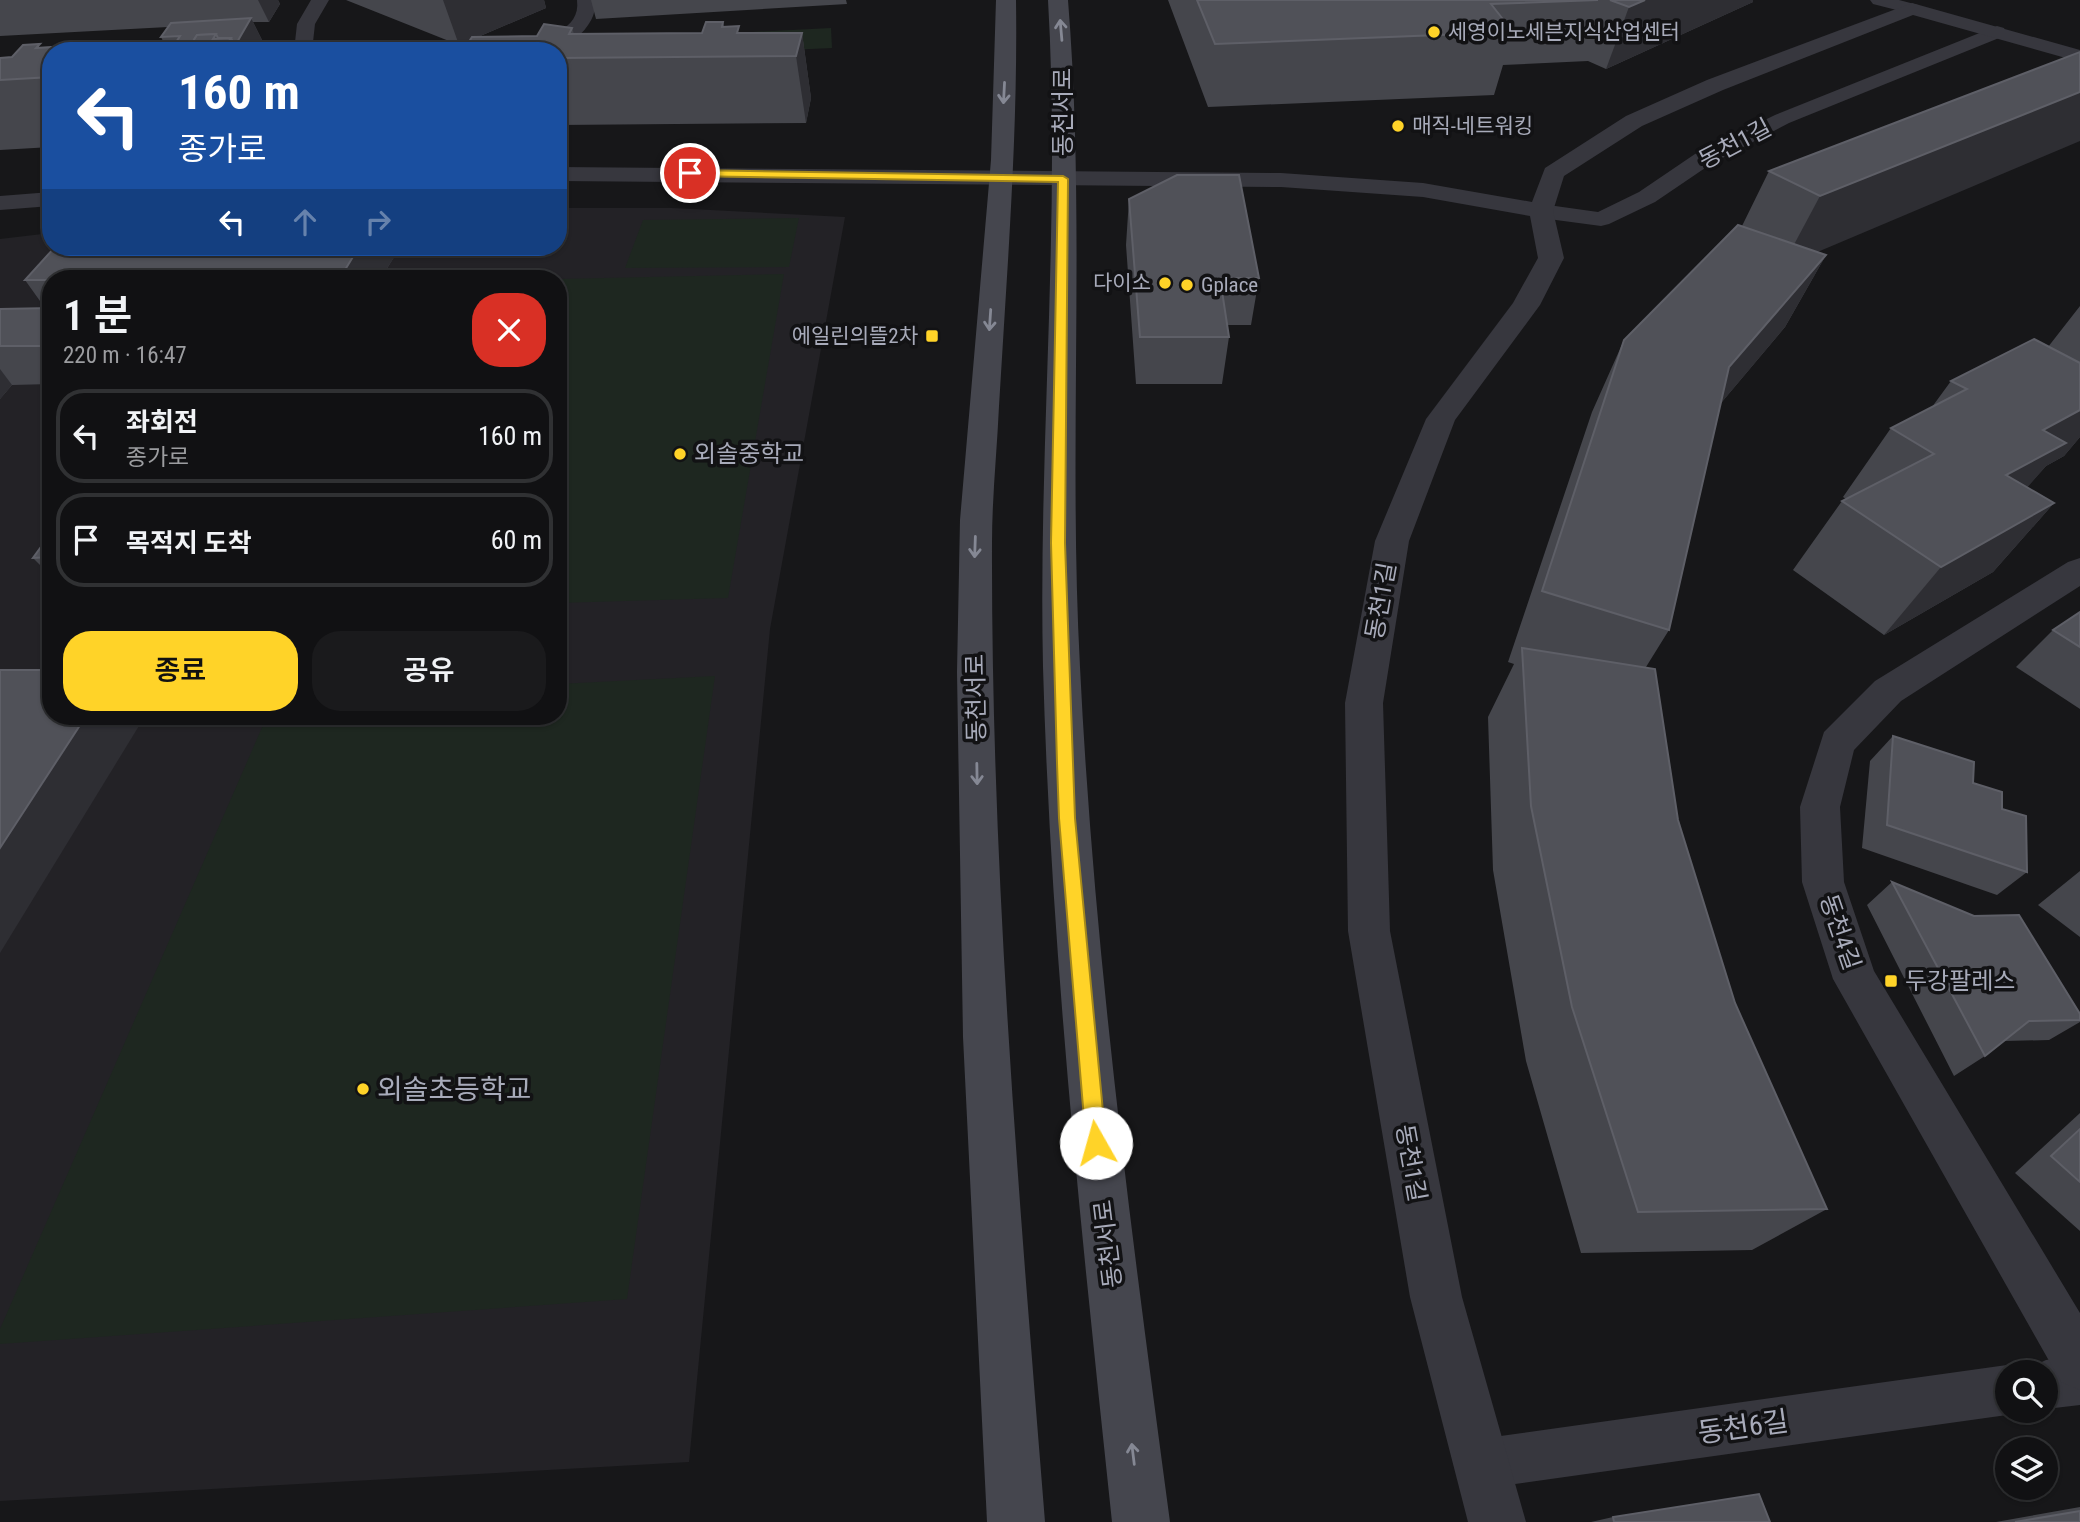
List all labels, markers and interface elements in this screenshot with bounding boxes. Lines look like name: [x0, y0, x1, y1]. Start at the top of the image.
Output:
one-way arrow: [1054, 19, 1067, 42]
place label: 세영이노세븐지식산업센터: [1448, 20, 1680, 44]
marker: 세영이노세븐지식산업센터: [1426, 24, 1442, 40]
text: 160 m: [178, 64, 300, 121]
street label: 동천서로: [1049, 68, 1077, 156]
icon: left: [63, 70, 154, 161]
one-way arrow: [998, 81, 1011, 104]
street label: 동천1길: [1694, 113, 1776, 175]
place label: 매직-네트워킹: [1412, 114, 1533, 138]
marker: 매직-네트워킹: [1390, 118, 1406, 134]
text: 종가로: [178, 130, 266, 168]
pin: [660, 143, 720, 203]
icon: arrive: [671, 154, 709, 192]
icon: left: [213, 203, 251, 241]
icon: ahead: [286, 203, 324, 241]
icon: right: [359, 203, 397, 241]
place label: 다이소: [1093, 271, 1151, 295]
place label: Gplace: [1201, 273, 1258, 297]
marker: 다이소: [1157, 275, 1173, 291]
marker: Gplace: [1179, 277, 1195, 293]
text: 1 분: [63, 291, 132, 340]
button: close: [472, 293, 546, 367]
one-way arrow: [983, 308, 996, 330]
place label: 에일린의뜰2차: [792, 324, 918, 348]
marker: 에일린의뜰2차: [924, 328, 940, 344]
text: 220 m · 16:47: [63, 342, 187, 369]
text: 좌회전: [126, 407, 198, 437]
icon: left: [67, 417, 105, 455]
text: 160 m: [478, 421, 542, 451]
place label: 외솔중학교: [694, 440, 804, 468]
text: 종가로: [126, 444, 189, 471]
marker: 외솔중학교: [672, 446, 688, 462]
icon: arrive: [67, 521, 105, 559]
text: 60 m: [491, 525, 542, 555]
text: 목적지 도착: [126, 528, 252, 558]
one-way arrow: [969, 535, 982, 558]
street label: 동천1길: [1360, 560, 1402, 642]
button: 종료: [63, 631, 298, 711]
button: 공유: [312, 631, 546, 711]
street label: 동천서로: [961, 654, 991, 742]
one-way arrow: [970, 762, 984, 785]
street label: 동천4길: [1814, 891, 1866, 973]
place label: 두강팔레스: [1905, 967, 2015, 995]
marker: 두강팔레스: [1883, 973, 1899, 989]
place label: 외솔초등학교: [377, 1073, 532, 1106]
marker: 외솔초등학교: [355, 1081, 371, 1097]
position arrow: [1059, 1106, 1133, 1180]
street label: 동천1길: [1390, 1122, 1432, 1204]
street label: 동천서로: [1089, 1198, 1127, 1290]
map controls: [1995, 1360, 2058, 1500]
button: search: [1995, 1360, 2058, 1423]
street label: 동천6길: [1696, 1404, 1790, 1450]
button: layers: [1995, 1437, 2058, 1500]
one-way arrow: [1127, 1443, 1140, 1466]

